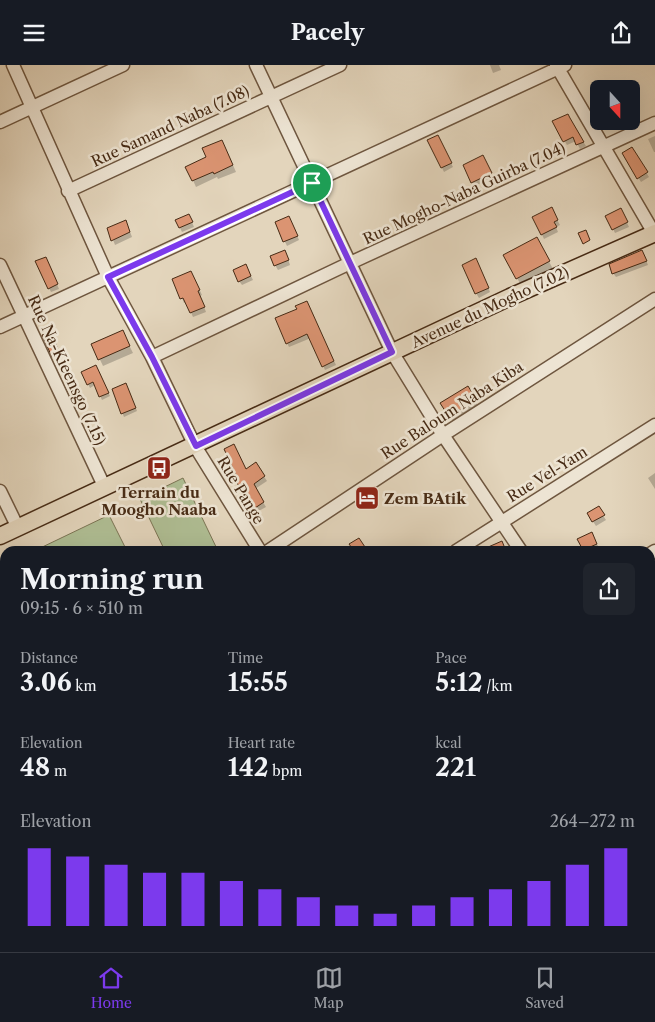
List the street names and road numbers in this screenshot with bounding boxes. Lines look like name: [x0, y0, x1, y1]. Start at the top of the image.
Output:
street label: Rue Samand Naba (7.08): [88, 81, 252, 171]
street label: Rue Mogho-Naba Guirba (7.04): [360, 138, 568, 248]
street label: Avenue du Mogho (7.02): [407, 262, 572, 352]
street label: Rue Na-Kieensgo (7.15): [24, 292, 110, 448]
street label: Rue Baloum Naba Kiba: [377, 357, 527, 463]
street label: Rue Vel-Yam: [503, 442, 591, 506]
street label: Rue Pange: [213, 453, 269, 527]

